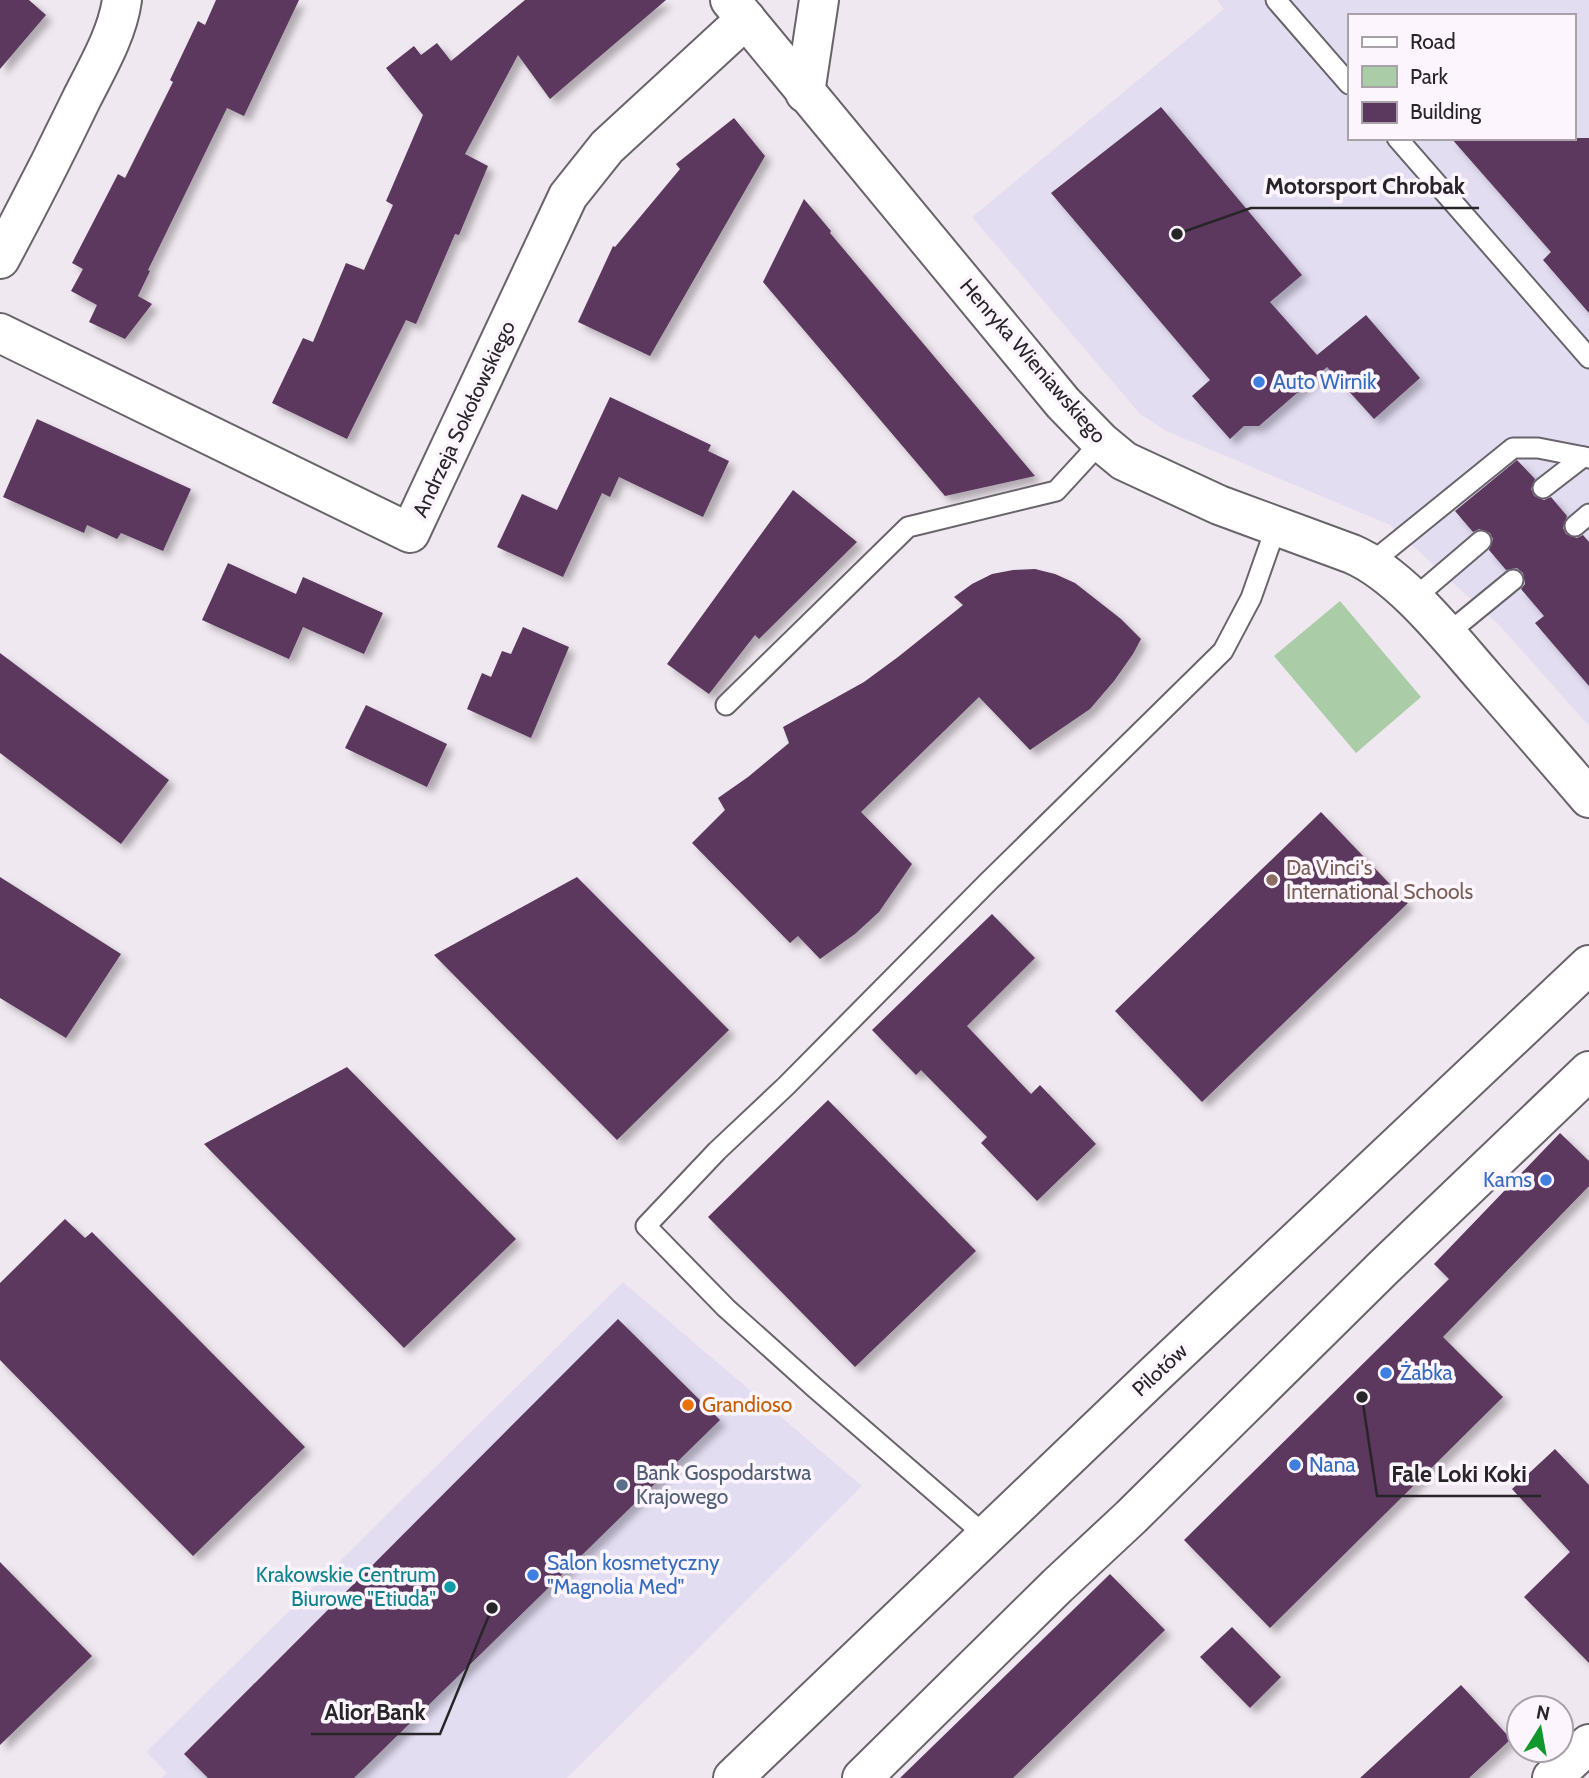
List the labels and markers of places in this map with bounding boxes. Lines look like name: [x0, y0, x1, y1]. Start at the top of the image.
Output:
callout: Motorsport Chrobak: [1251, 164, 1479, 208]
place label: Auto Wirnik: [1273, 369, 1377, 394]
marker: Auto Wirnik: [1251, 374, 1267, 390]
place label: Da Vinci's International Schools: [1286, 855, 1474, 904]
marker: Da Vinci's International Schools: [1264, 872, 1280, 888]
place label: Kams: [1483, 1167, 1532, 1192]
marker: Kams: [1538, 1172, 1554, 1188]
place label: Żabka: [1400, 1360, 1453, 1385]
marker: Żabka: [1378, 1365, 1394, 1381]
place label: Grandioso: [702, 1392, 792, 1417]
marker: Grandioso: [680, 1397, 696, 1413]
place label: Nana: [1309, 1452, 1355, 1477]
callout: Fale Loki Koki: [1377, 1452, 1541, 1496]
marker: Nana: [1287, 1457, 1303, 1473]
place label: Bank Gospodarstwa Krajowego: [636, 1460, 811, 1510]
marker: Bank Gospodarstwa Krajowego: [614, 1477, 630, 1493]
place label: Salon kosmetyczny "Magnolia Med": [547, 1550, 720, 1599]
place label: Krakowskie Centrum Biurowe "Etiuda": [256, 1562, 436, 1611]
marker: Salon kosmetyczny "Magnolia Med": [525, 1567, 541, 1583]
marker: Krakowskie Centrum Biurowe "Etiuda": [442, 1579, 458, 1595]
callout: Alior Bank: [311, 1690, 440, 1734]

